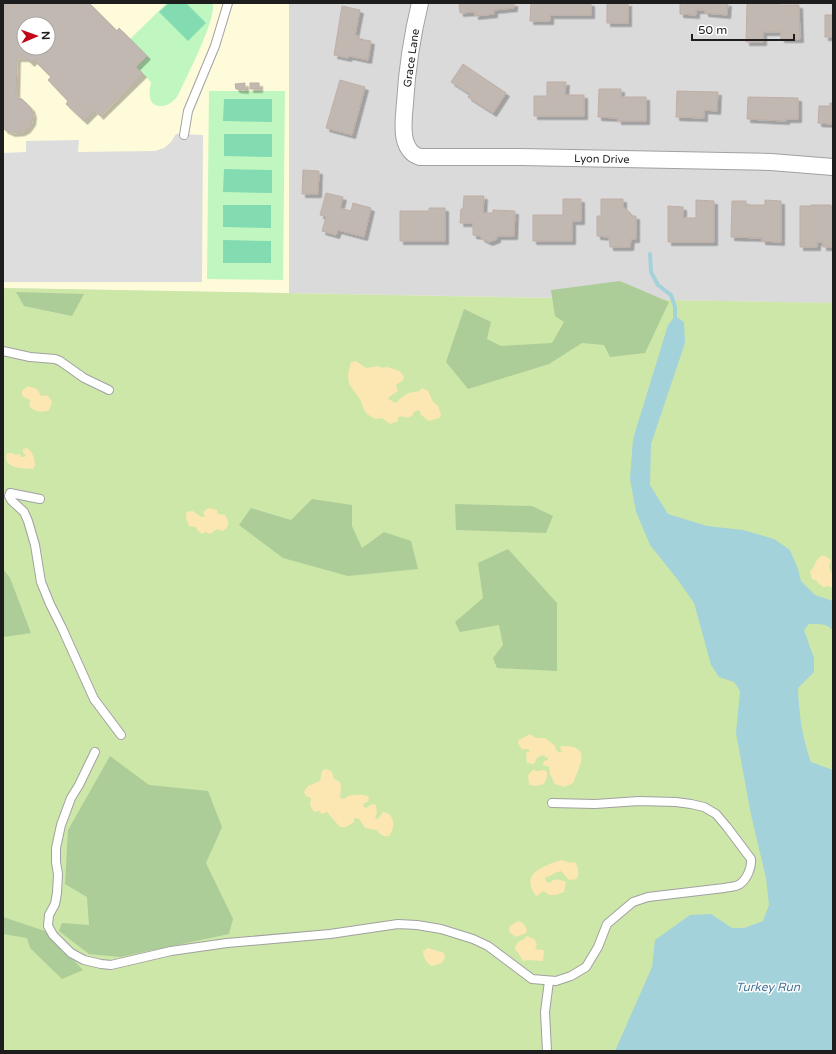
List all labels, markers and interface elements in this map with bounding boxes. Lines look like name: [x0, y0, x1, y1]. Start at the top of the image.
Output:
north arrow: [16, 16, 56, 56]
scale bar: [692, 16, 794, 42]
text: 50 m: [698, 23, 727, 37]
street label: Grace Lane: [401, 28, 422, 88]
text: N: [39, 31, 52, 40]
street label: Lyon Drive: [574, 152, 630, 166]
water label: Turkey Run: [736, 980, 801, 994]

